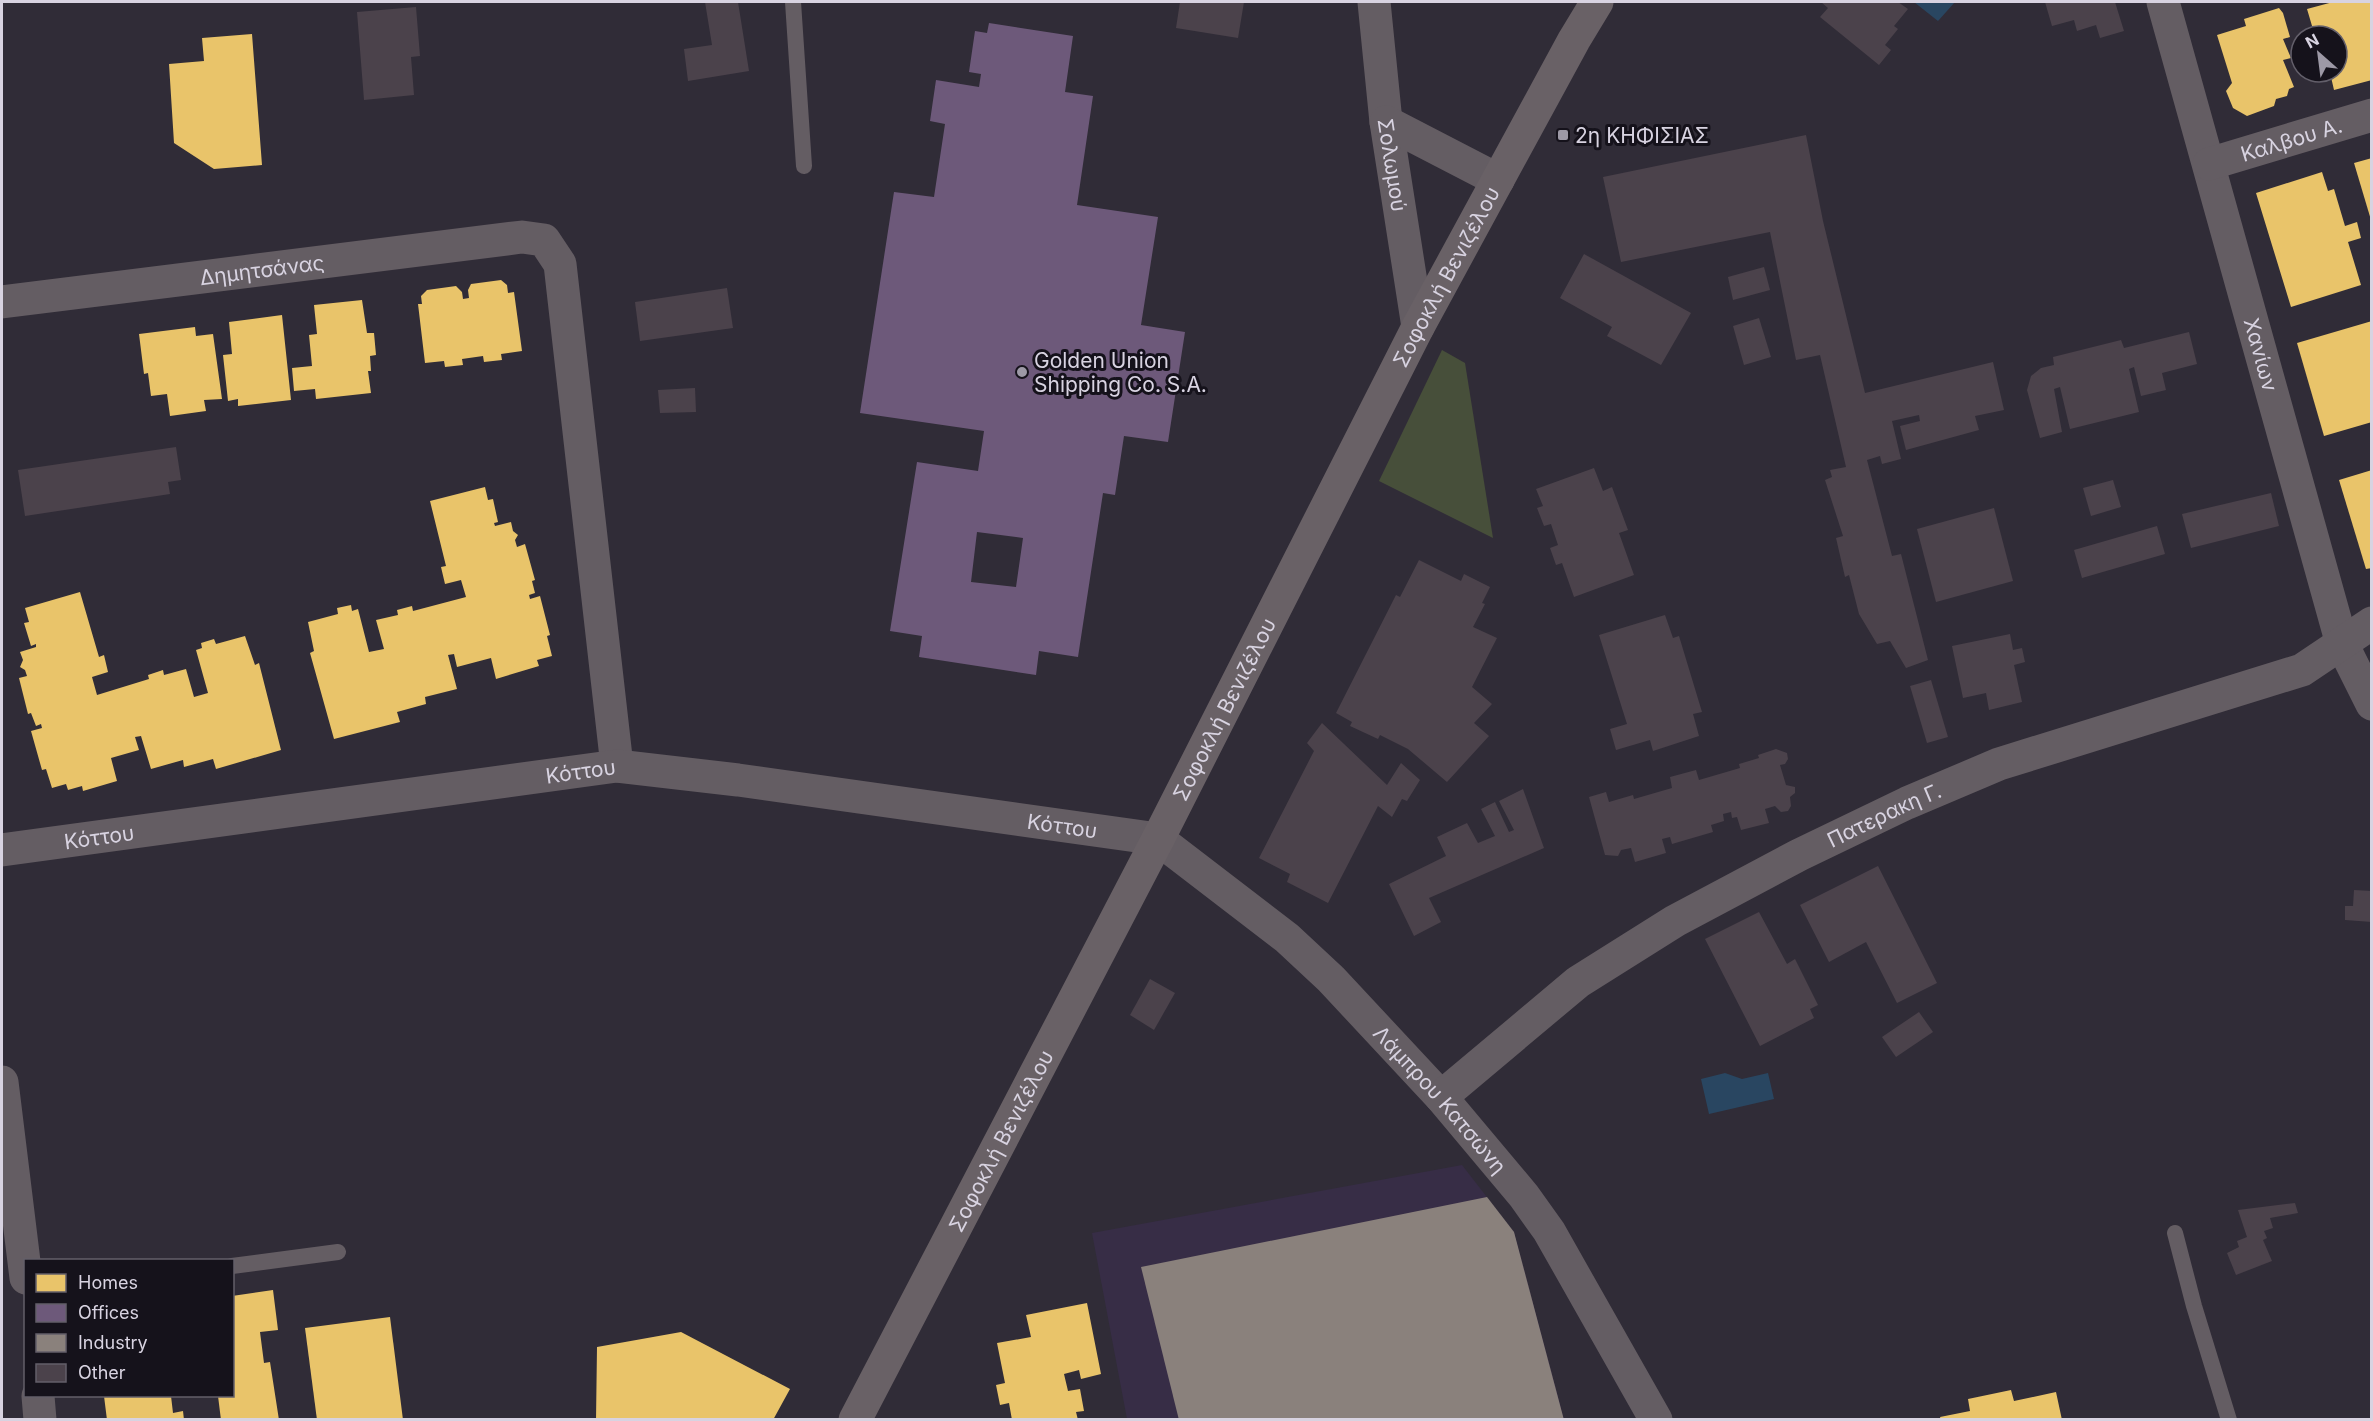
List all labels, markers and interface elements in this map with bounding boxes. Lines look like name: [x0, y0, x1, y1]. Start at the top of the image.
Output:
north arrow: [2289, 24, 2349, 84]
text: N: [2302, 29, 2322, 52]
street label: Καλβου Α.: [2238, 112, 2345, 166]
street label: Σολωμού: [1373, 117, 1412, 213]
place label: 2η ΚΗΦΙΣΙΑΣ: [1575, 123, 1709, 148]
marker: 2η ΚΗΦΙΣΙΑΣ: [1556, 128, 1570, 142]
street label: Σοφοκλή Βενιζέλου: [1387, 182, 1505, 371]
street label: Δημητσάνας: [198, 249, 326, 290]
street label: Χανίων: [2239, 315, 2283, 394]
place label: Golden Union Shipping Co. S.A.: [1034, 348, 1207, 397]
marker: Golden Union Shipping Co. S.A.: [1015, 365, 1029, 379]
street label: Σοφοκλή Βενιζέλου: [1167, 614, 1281, 804]
street label: Κόττου: [544, 754, 617, 788]
street label: Πατερακη Γ.: [1823, 778, 1945, 852]
street label: Κόττου: [1026, 808, 1099, 843]
street label: Κόττου: [63, 820, 136, 854]
street label: Λάμπρου Κατσώνη: [1368, 1020, 1512, 1178]
street label: Σοφοκλή Βενιζέλου: [943, 1046, 1058, 1236]
legend: [24, 1259, 234, 1397]
text: Homes: [78, 1272, 138, 1293]
text: Offices: [78, 1302, 139, 1323]
text: Industry: [78, 1332, 148, 1353]
text: Other: [78, 1362, 126, 1383]

